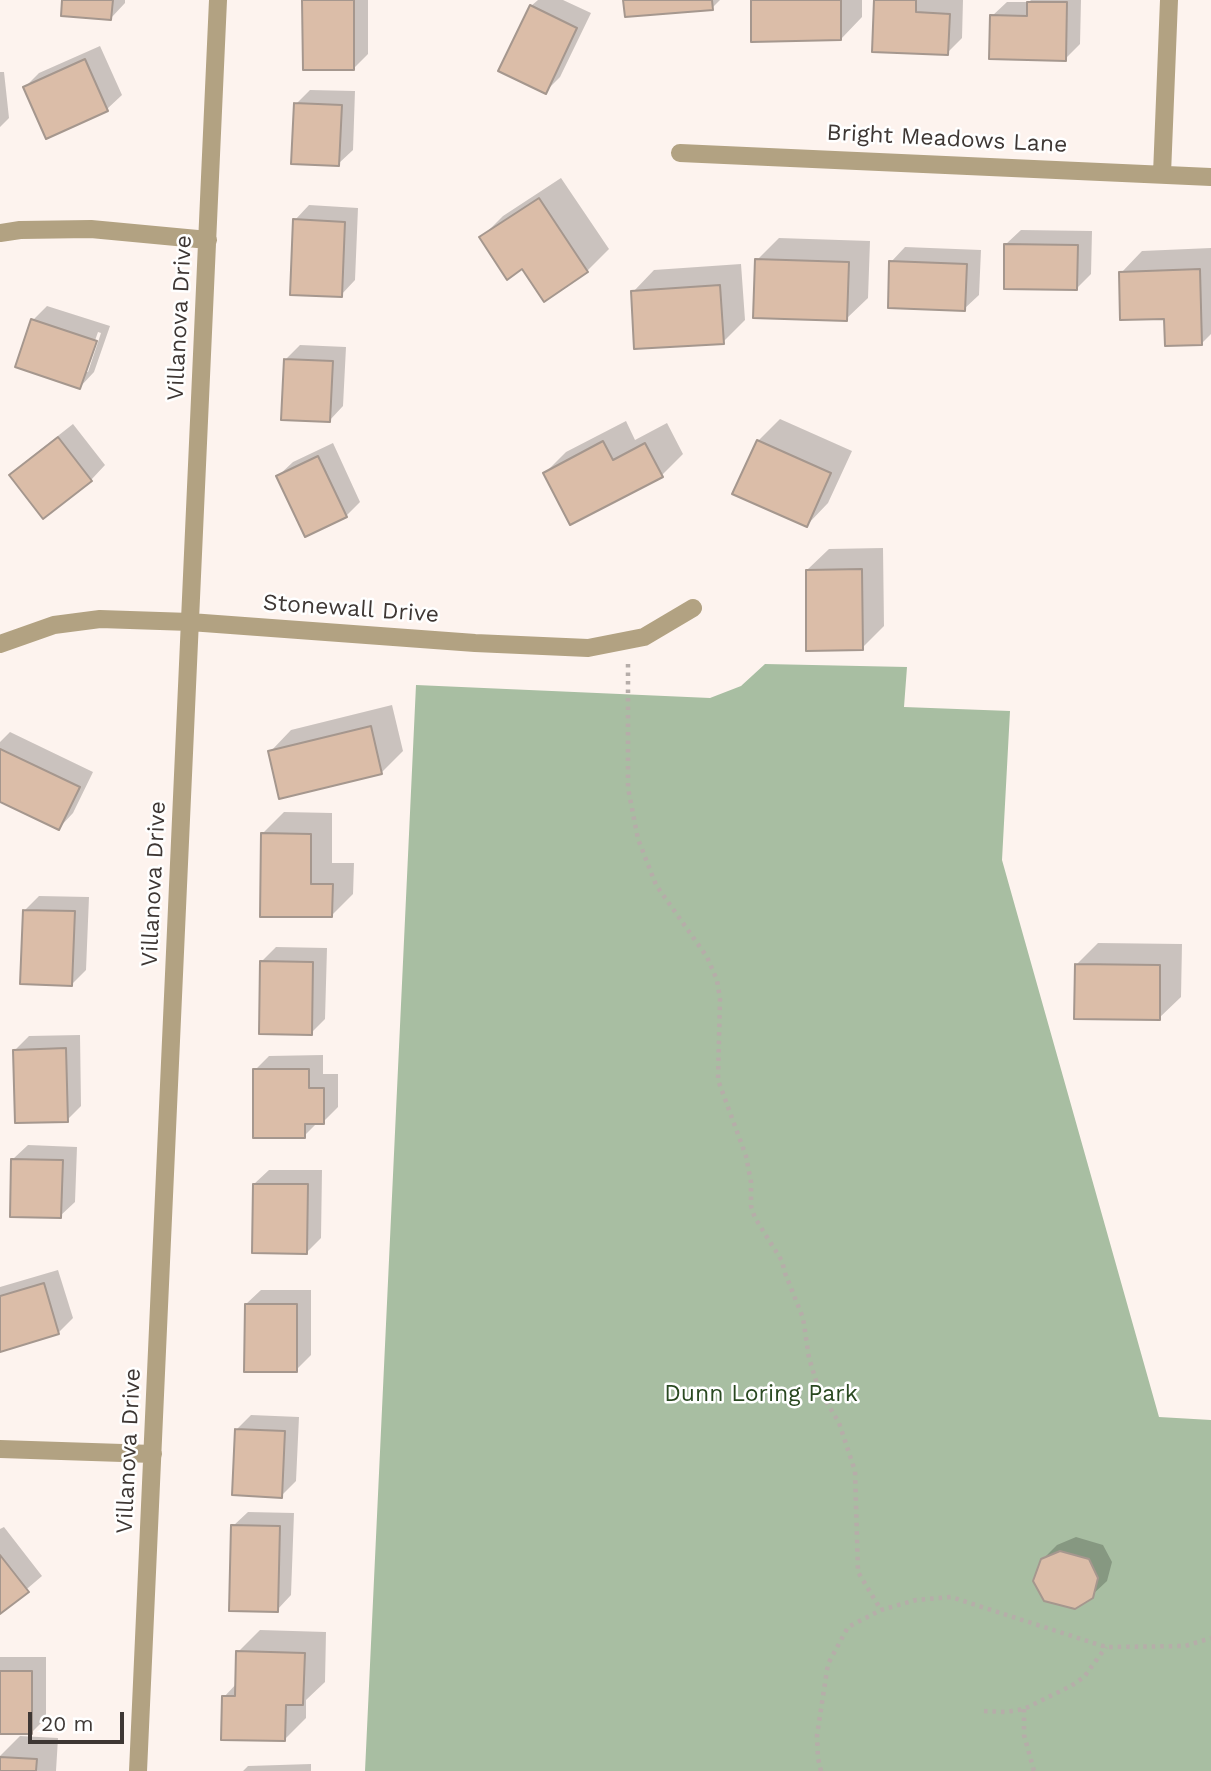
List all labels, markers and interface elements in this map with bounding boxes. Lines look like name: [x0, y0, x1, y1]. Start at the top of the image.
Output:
street label: Bright Meadows Lane: [826, 119, 1068, 159]
street label: Villanova Drive: [162, 234, 198, 402]
street label: Stonewall Drive: [262, 589, 440, 629]
street label: Villanova Drive: [136, 800, 172, 968]
street label: Villanova Drive: [111, 1367, 147, 1535]
park label: Dunn Loring Park: [664, 1380, 858, 1408]
scale bar: [32, 1698, 128, 1742]
text: 20 m: [41, 1711, 93, 1736]

